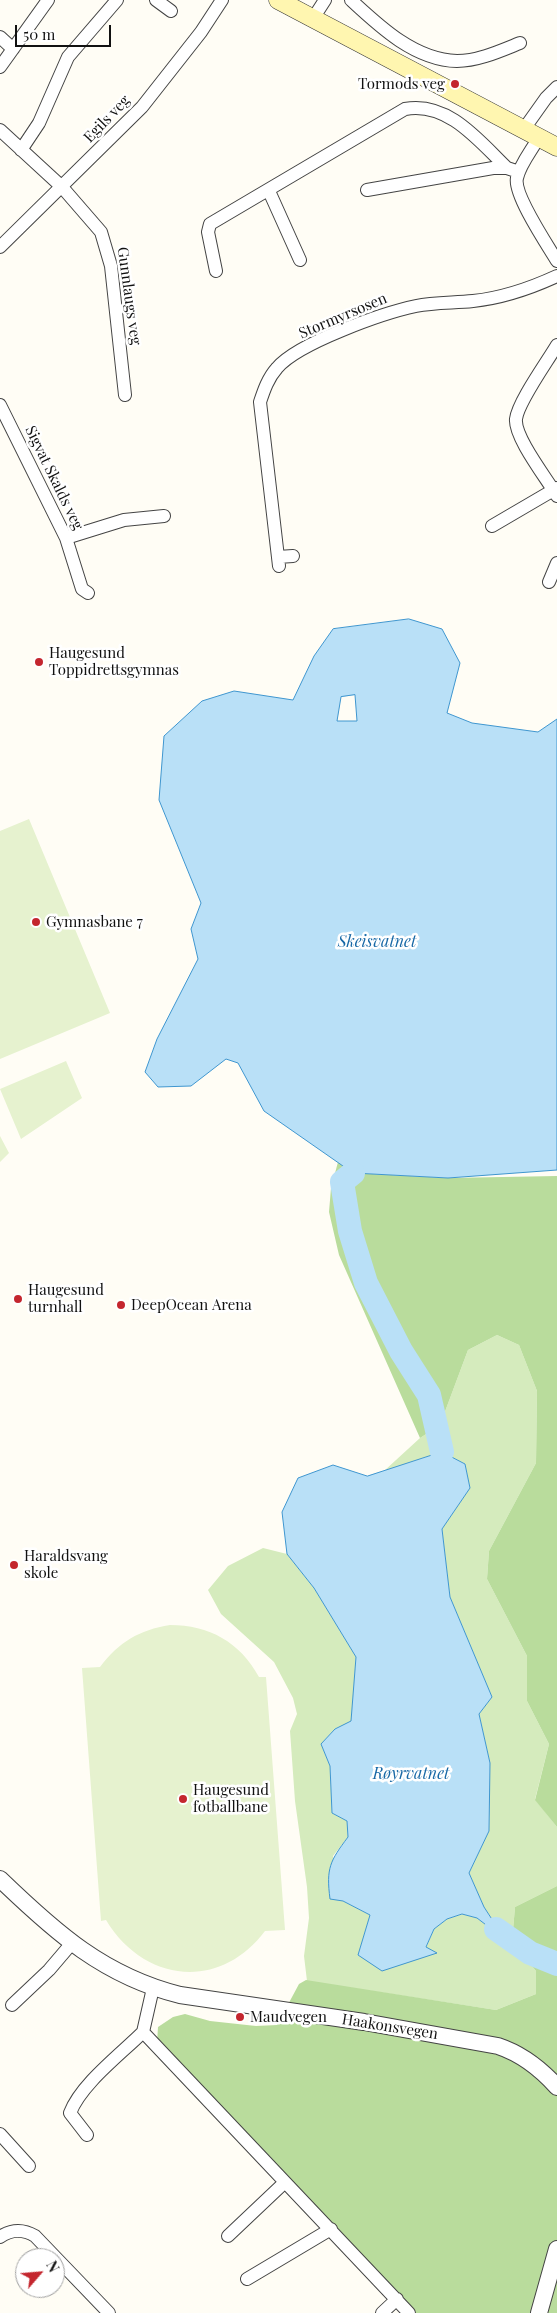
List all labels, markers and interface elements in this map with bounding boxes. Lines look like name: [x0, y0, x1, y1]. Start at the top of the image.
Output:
scale bar: [18, 15, 114, 47]
text: 50 m: [23, 24, 55, 44]
place label: Tormods veg: [358, 75, 445, 93]
marker: Tormods veg: [449, 78, 461, 90]
street label: Egils veg: [80, 92, 134, 146]
street label: Gunnlaugs veg: [113, 246, 145, 346]
street label: Stormyrsosen: [296, 289, 390, 343]
street label: Sigvat Skalds veg: [21, 423, 87, 533]
place label: Haugesund Toppidrettsgymnas: [49, 644, 179, 679]
marker: Haugesund Toppidrettsgymnas: [33, 656, 45, 668]
place label: Gymnasbane 7: [46, 913, 143, 931]
marker: Gymnasbane 7: [30, 916, 42, 928]
water label: Skeisvatnet: [338, 932, 416, 952]
place label: Haugesund turnhall: [28, 1281, 104, 1316]
marker: Haugesund turnhall: [12, 1293, 24, 1305]
place label: DeepOcean Arena: [131, 1296, 252, 1314]
marker: DeepOcean Arena: [115, 1299, 127, 1311]
place label: Haraldsvang skole: [24, 1547, 108, 1582]
marker: Haraldsvang skole: [8, 1559, 20, 1571]
water label: Røyrvatnet: [373, 1764, 449, 1784]
place label: Haugesund fotballbane: [193, 1781, 269, 1816]
marker: Haugesund fotballbane: [177, 1793, 189, 1805]
place label: Maudvegen: [250, 2008, 327, 2026]
marker: Maudvegen: [234, 2011, 246, 2023]
street label: Haakonsvegen: [341, 2011, 439, 2043]
north arrow: [15, 2248, 65, 2298]
text: N: [42, 2258, 64, 2275]

